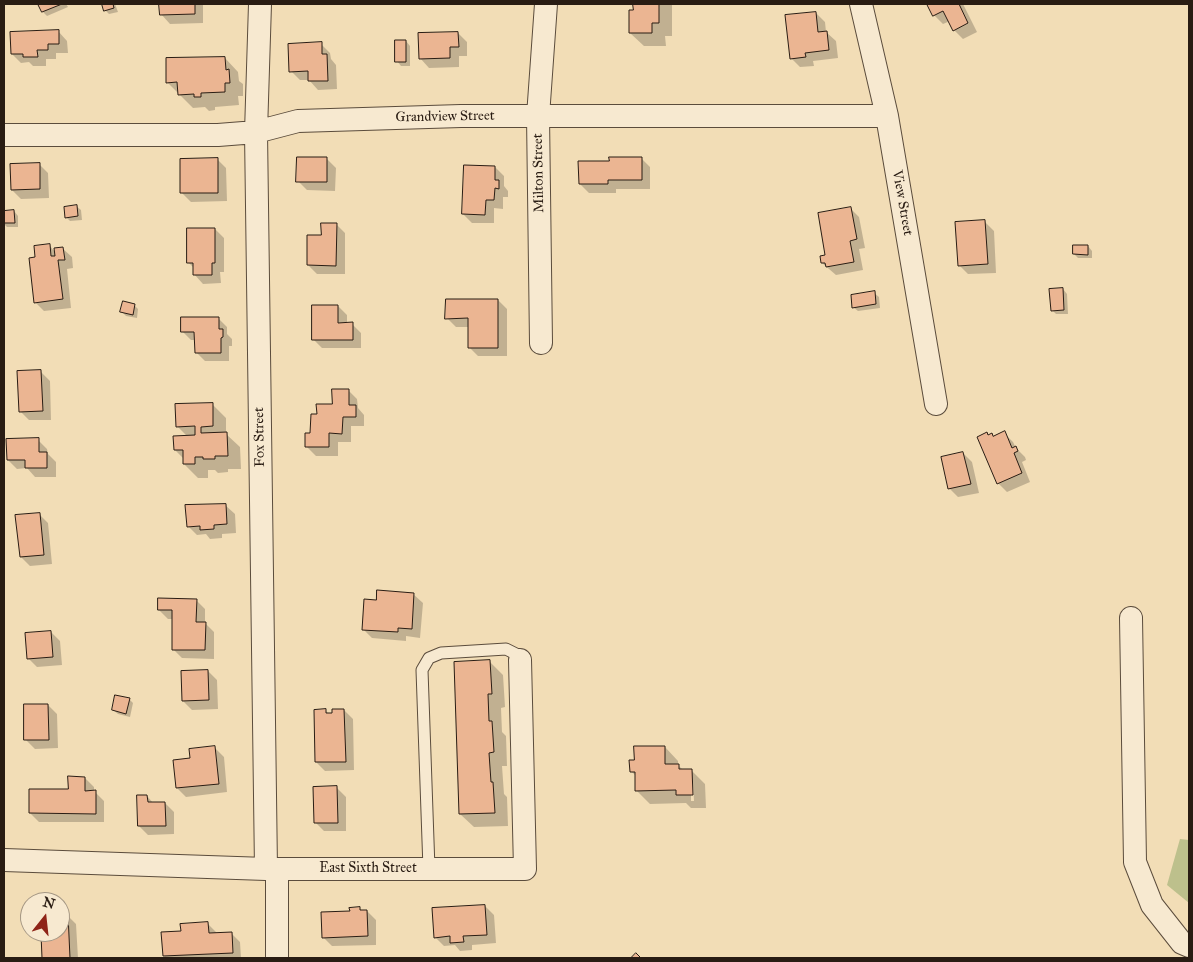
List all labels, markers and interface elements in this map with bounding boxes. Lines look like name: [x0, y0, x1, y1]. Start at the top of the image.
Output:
street label: Grandview Street: [395, 108, 495, 126]
street label: Milton Street: [530, 133, 548, 213]
street label: View Street: [888, 169, 916, 237]
street label: Fox Street: [251, 407, 269, 467]
street label: East Sixth Street: [319, 861, 417, 877]
north arrow: [20, 892, 70, 942]
text: N: [41, 893, 57, 913]

